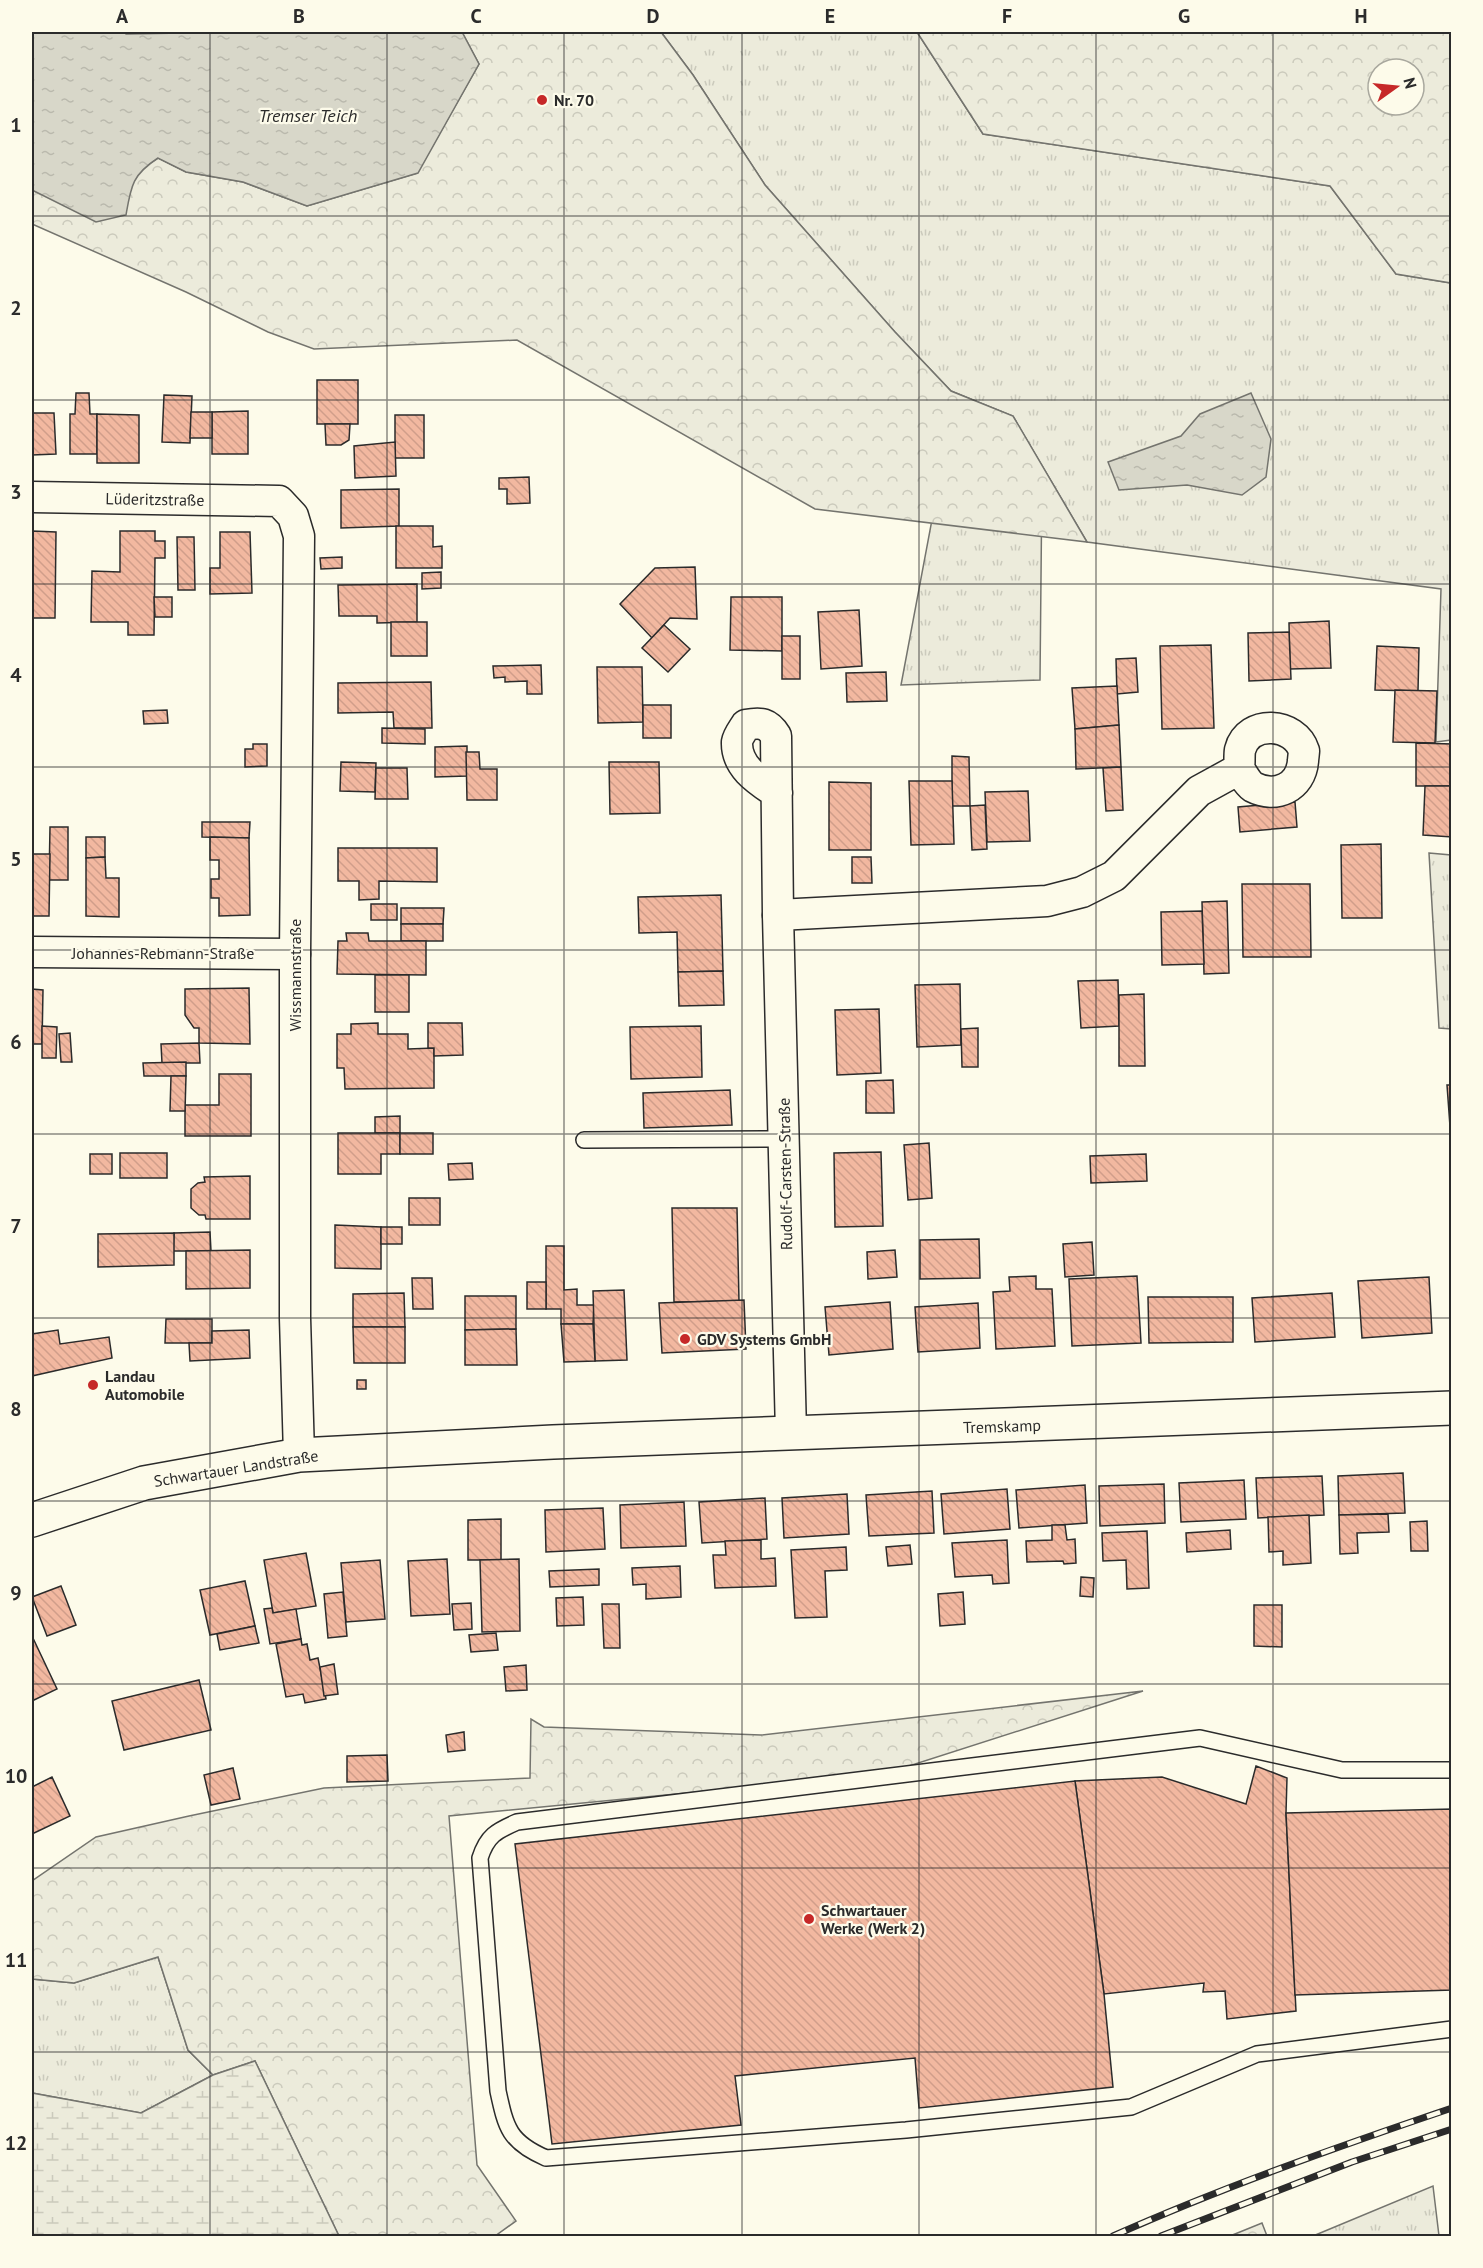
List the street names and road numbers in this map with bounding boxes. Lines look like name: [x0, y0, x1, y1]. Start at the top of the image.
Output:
street label: Lüderitzstraße: [105, 488, 205, 510]
street label: Wissmannstraße: [285, 919, 305, 1031]
street label: Johannes-Rebmann-Straße: [71, 943, 254, 963]
street label: Rudolf-Carsten-Straße: [774, 1098, 796, 1250]
street label: Tremskamp: [963, 1415, 1041, 1437]
street label: Schwartauer Landstraße: [152, 1445, 320, 1491]

